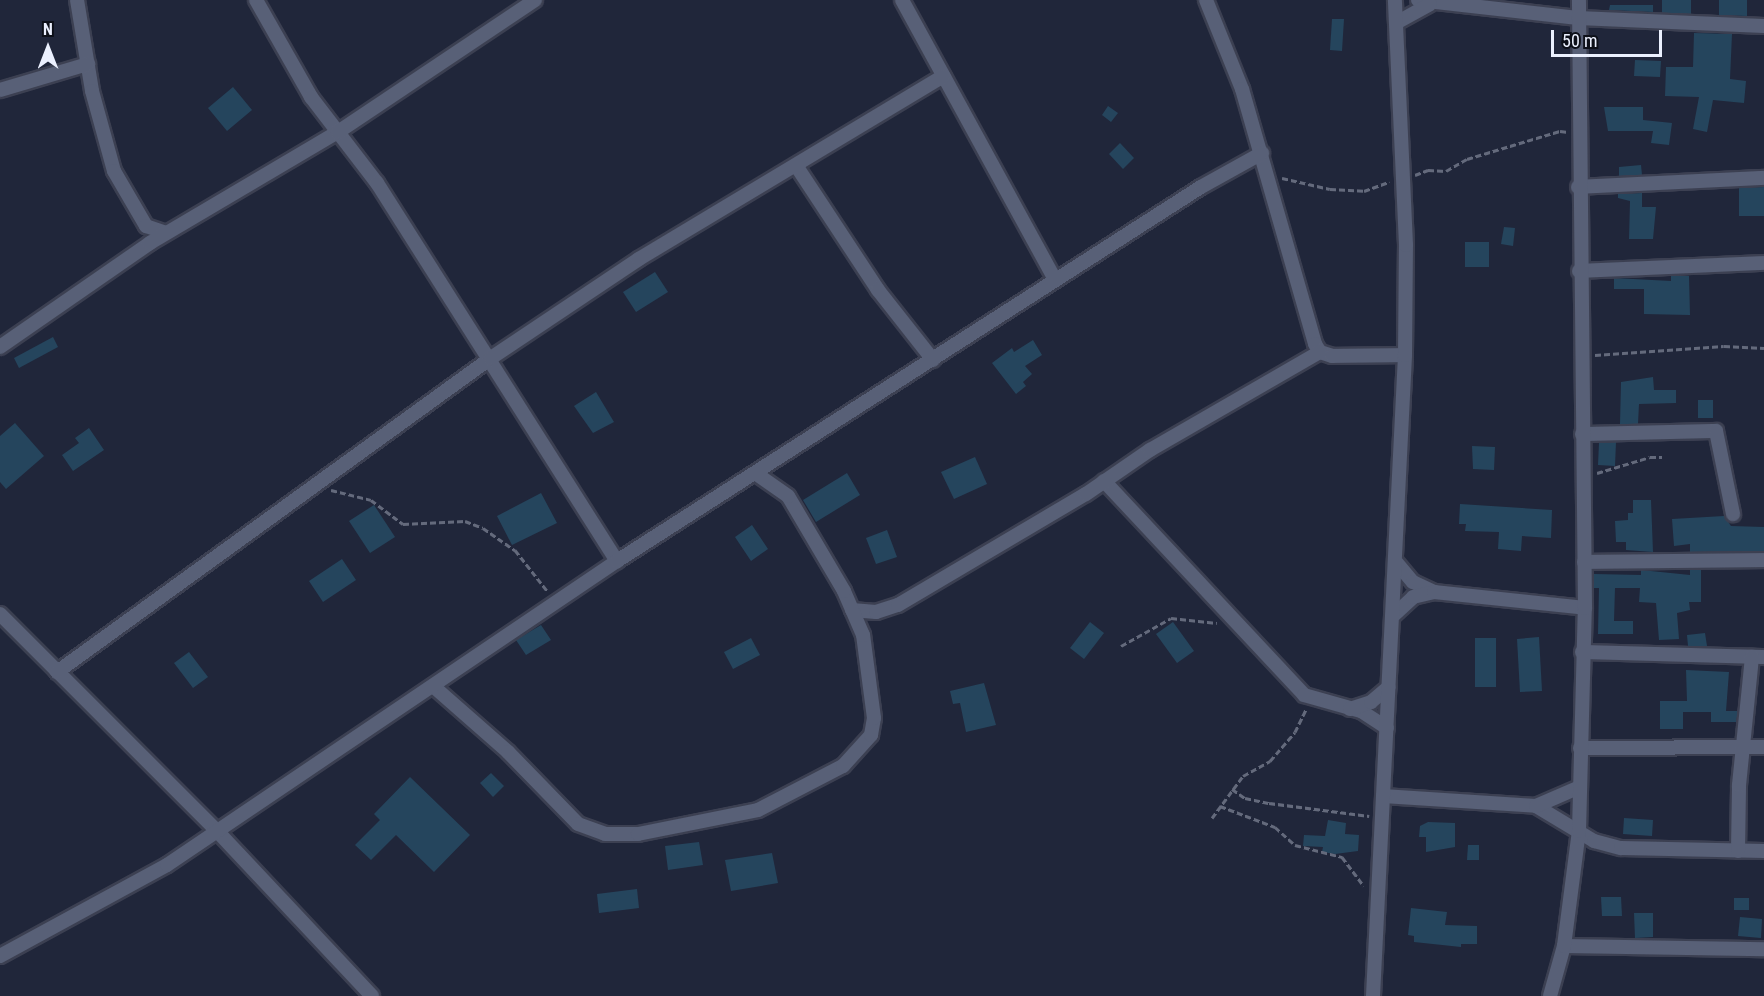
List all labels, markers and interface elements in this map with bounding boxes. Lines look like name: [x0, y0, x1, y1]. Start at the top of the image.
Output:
north arrow: [18, 18, 78, 78]
scale bar: [1554, 18, 1665, 56]
text: N: [43, 20, 53, 39]
text: 50 m: [1562, 30, 1597, 51]

